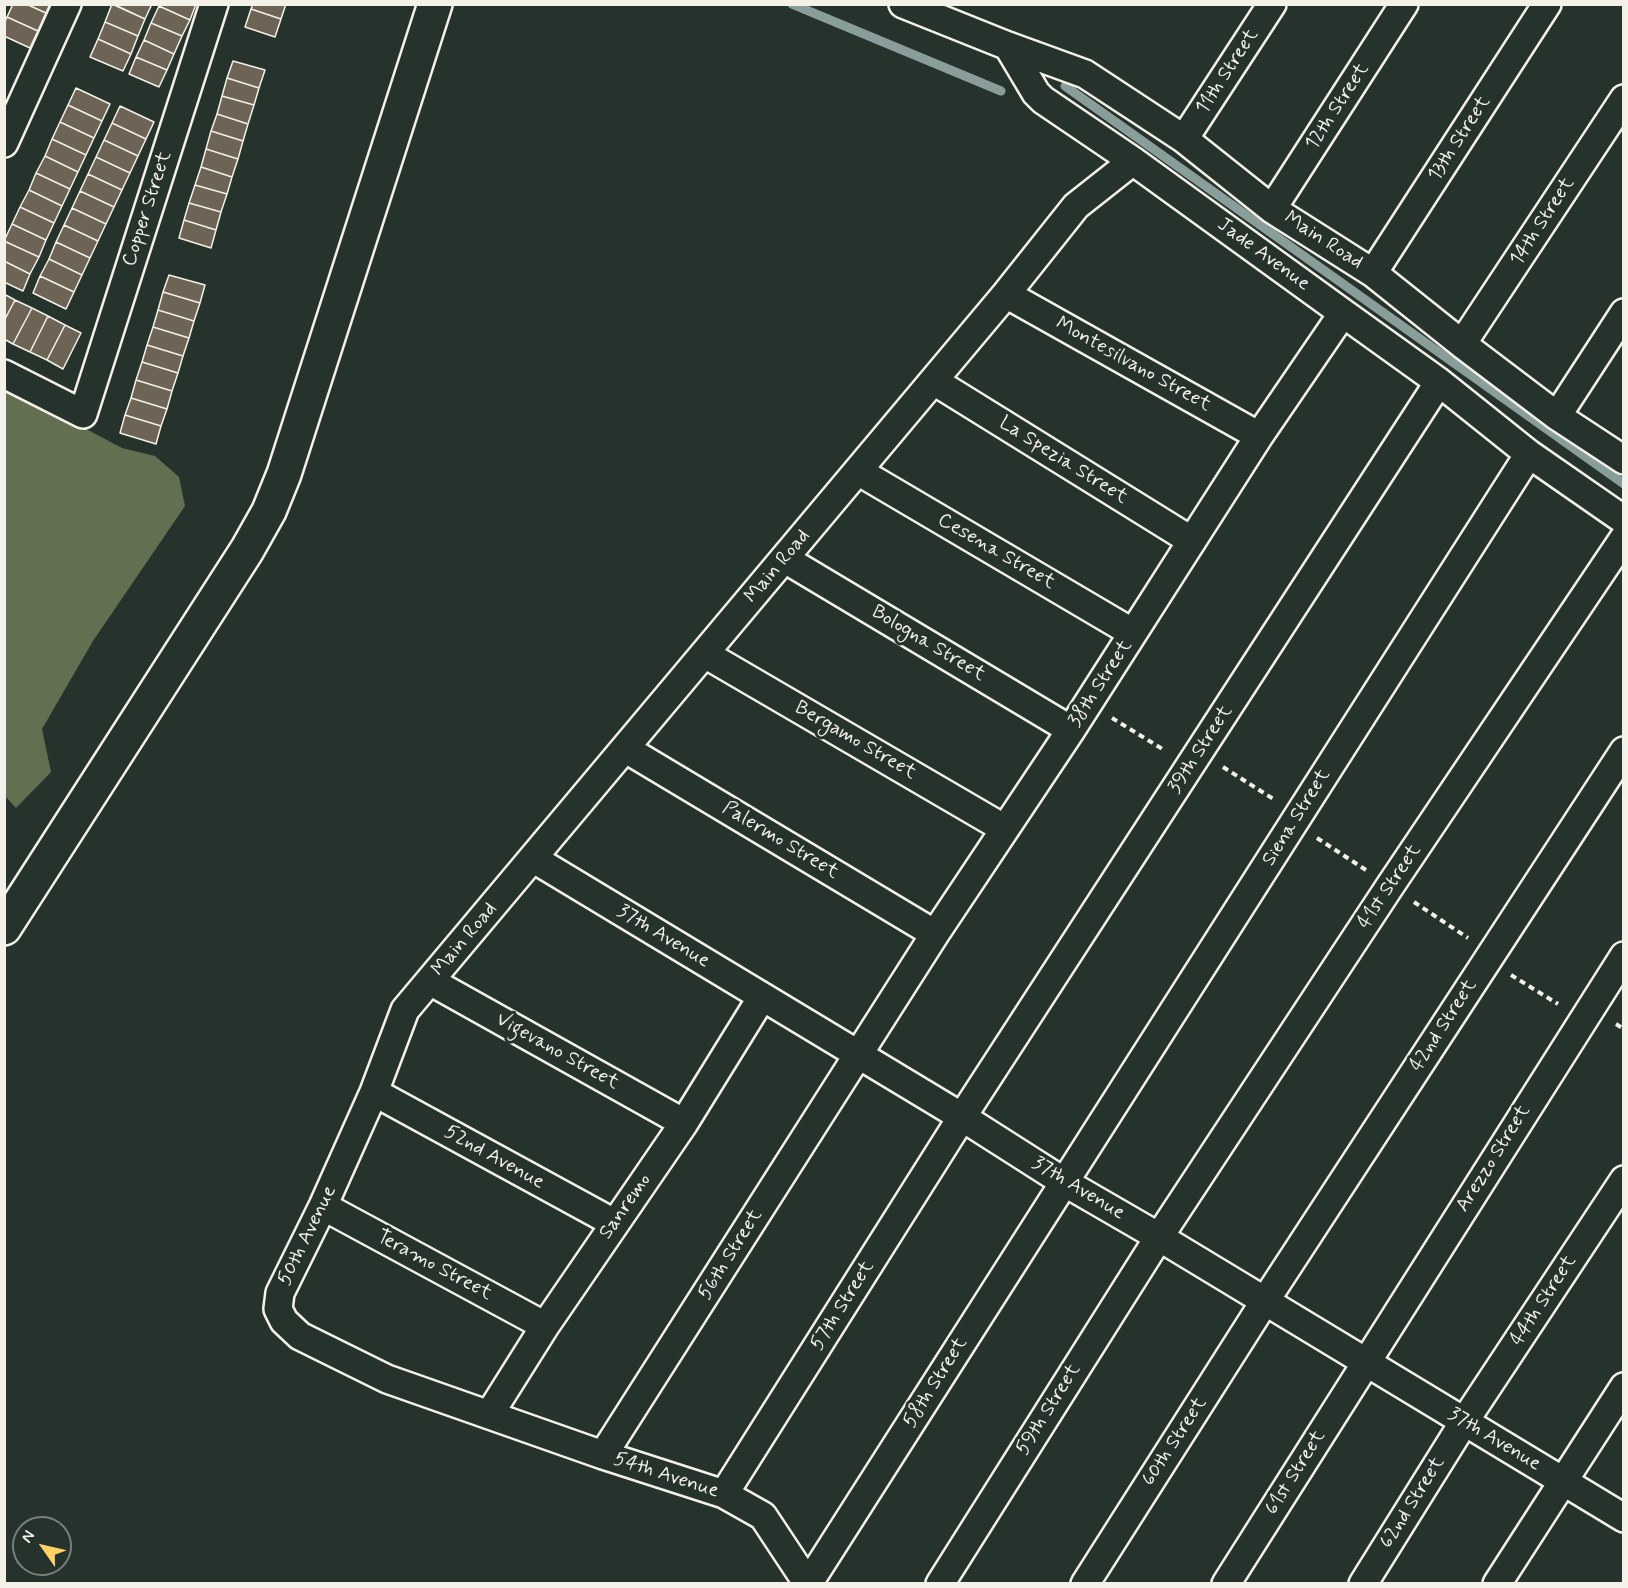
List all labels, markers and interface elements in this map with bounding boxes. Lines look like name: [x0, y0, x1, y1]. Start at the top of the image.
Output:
street label: 11th Street: [1192, 25, 1264, 119]
street label: 12th Street: [1301, 59, 1375, 155]
street label: 13th Street: [1424, 92, 1496, 186]
street label: Copper Street: [118, 148, 178, 270]
street label: 14th Street: [1506, 173, 1580, 271]
street label: Main Road: [1279, 207, 1367, 275]
street label: Jade Avenue: [1212, 213, 1314, 297]
street label: Montesilvano Street: [1051, 312, 1215, 418]
street label: La Spezia Street: [994, 412, 1132, 510]
street label: Cesena Street: [933, 509, 1059, 595]
street label: Main Road: [740, 525, 816, 609]
street label: Bologna Street: [867, 601, 989, 687]
street label: 38th Street: [1064, 636, 1138, 732]
street label: Bergamo Street: [790, 696, 920, 786]
street label: 39th Street: [1164, 701, 1238, 799]
street label: Siena Street: [1258, 765, 1336, 871]
street label: Palermo Street: [717, 797, 843, 885]
street label: 41st Street: [1353, 840, 1427, 934]
street label: Main Road: [427, 898, 503, 982]
street label: 37th Avenue: [612, 900, 714, 974]
street label: 42nd Street: [1405, 975, 1483, 1077]
street label: Vigevano Street: [491, 1008, 623, 1096]
street label: Arezzo Street: [1452, 1101, 1536, 1217]
street label: 52nd Avenue: [440, 1121, 548, 1195]
street label: 37th Avenue: [1027, 1152, 1129, 1226]
street label: Sanremo: [595, 1170, 657, 1244]
street label: 50th Avenue: [273, 1182, 343, 1290]
street label: 56th Street: [694, 1205, 768, 1305]
street label: Teramo Street: [372, 1226, 496, 1306]
street label: 44th Street: [1506, 1251, 1582, 1351]
street label: 57th Street: [806, 1257, 880, 1355]
street label: 58th Street: [899, 1333, 973, 1433]
street label: 59th Street: [1011, 1360, 1087, 1460]
street label: 60th Street: [1137, 1393, 1213, 1491]
street label: 37th Avenue: [1443, 1403, 1545, 1477]
street label: 61st Street: [1261, 1426, 1331, 1520]
street label: 54th Avenue: [610, 1448, 722, 1504]
street label: 62nd Street: [1375, 1453, 1451, 1553]
north arrow: [12, 1516, 72, 1576]
text: N: [17, 1526, 40, 1547]

